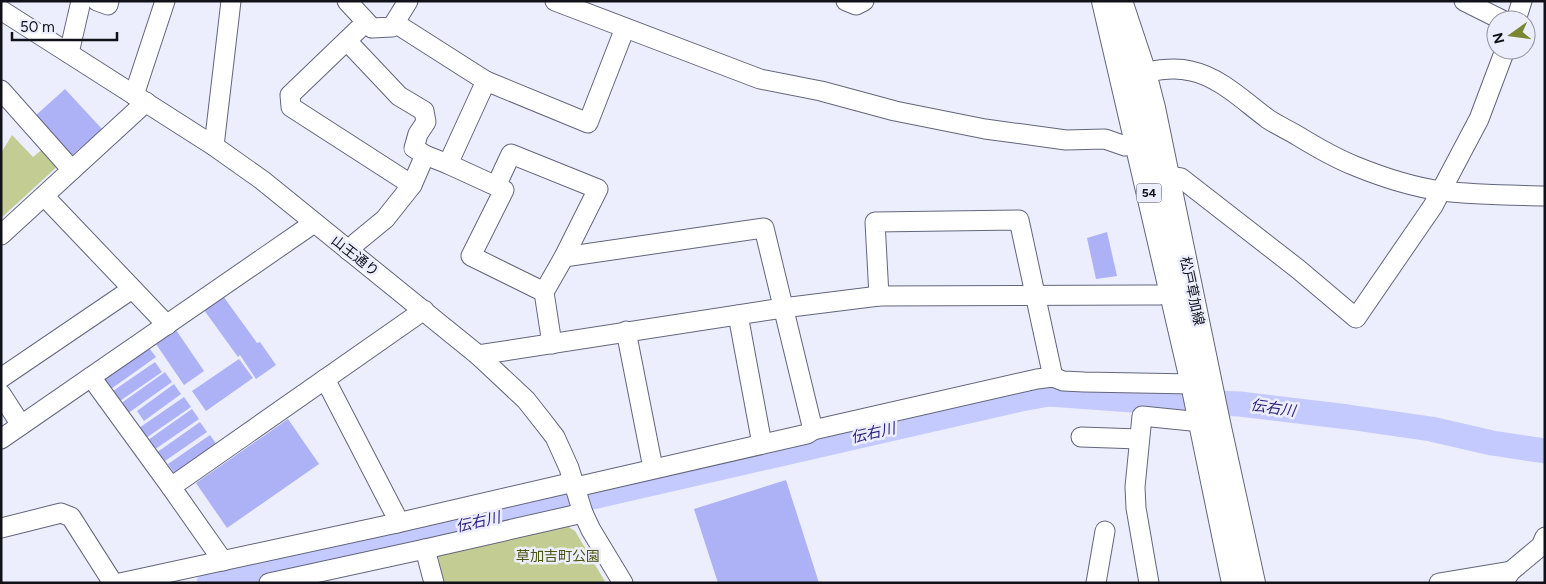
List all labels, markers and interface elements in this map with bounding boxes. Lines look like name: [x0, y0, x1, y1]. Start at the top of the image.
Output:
scale bar: [12, 10, 118, 42]
north arrow: [1486, 10, 1536, 60]
text: 50 m: [20, 18, 55, 36]
text: N: [1489, 31, 1508, 45]
road number: 54: [1136, 184, 1162, 202]
street label: 山王通り: [328, 232, 382, 280]
street label: 松戸草加線: [1176, 255, 1208, 327]
water label: 伝右川: [1249, 396, 1299, 420]
water label: 伝右川: [849, 419, 899, 447]
water label: 伝右川: [454, 508, 504, 536]
park label: 草加吉町公園: [516, 548, 600, 565]

